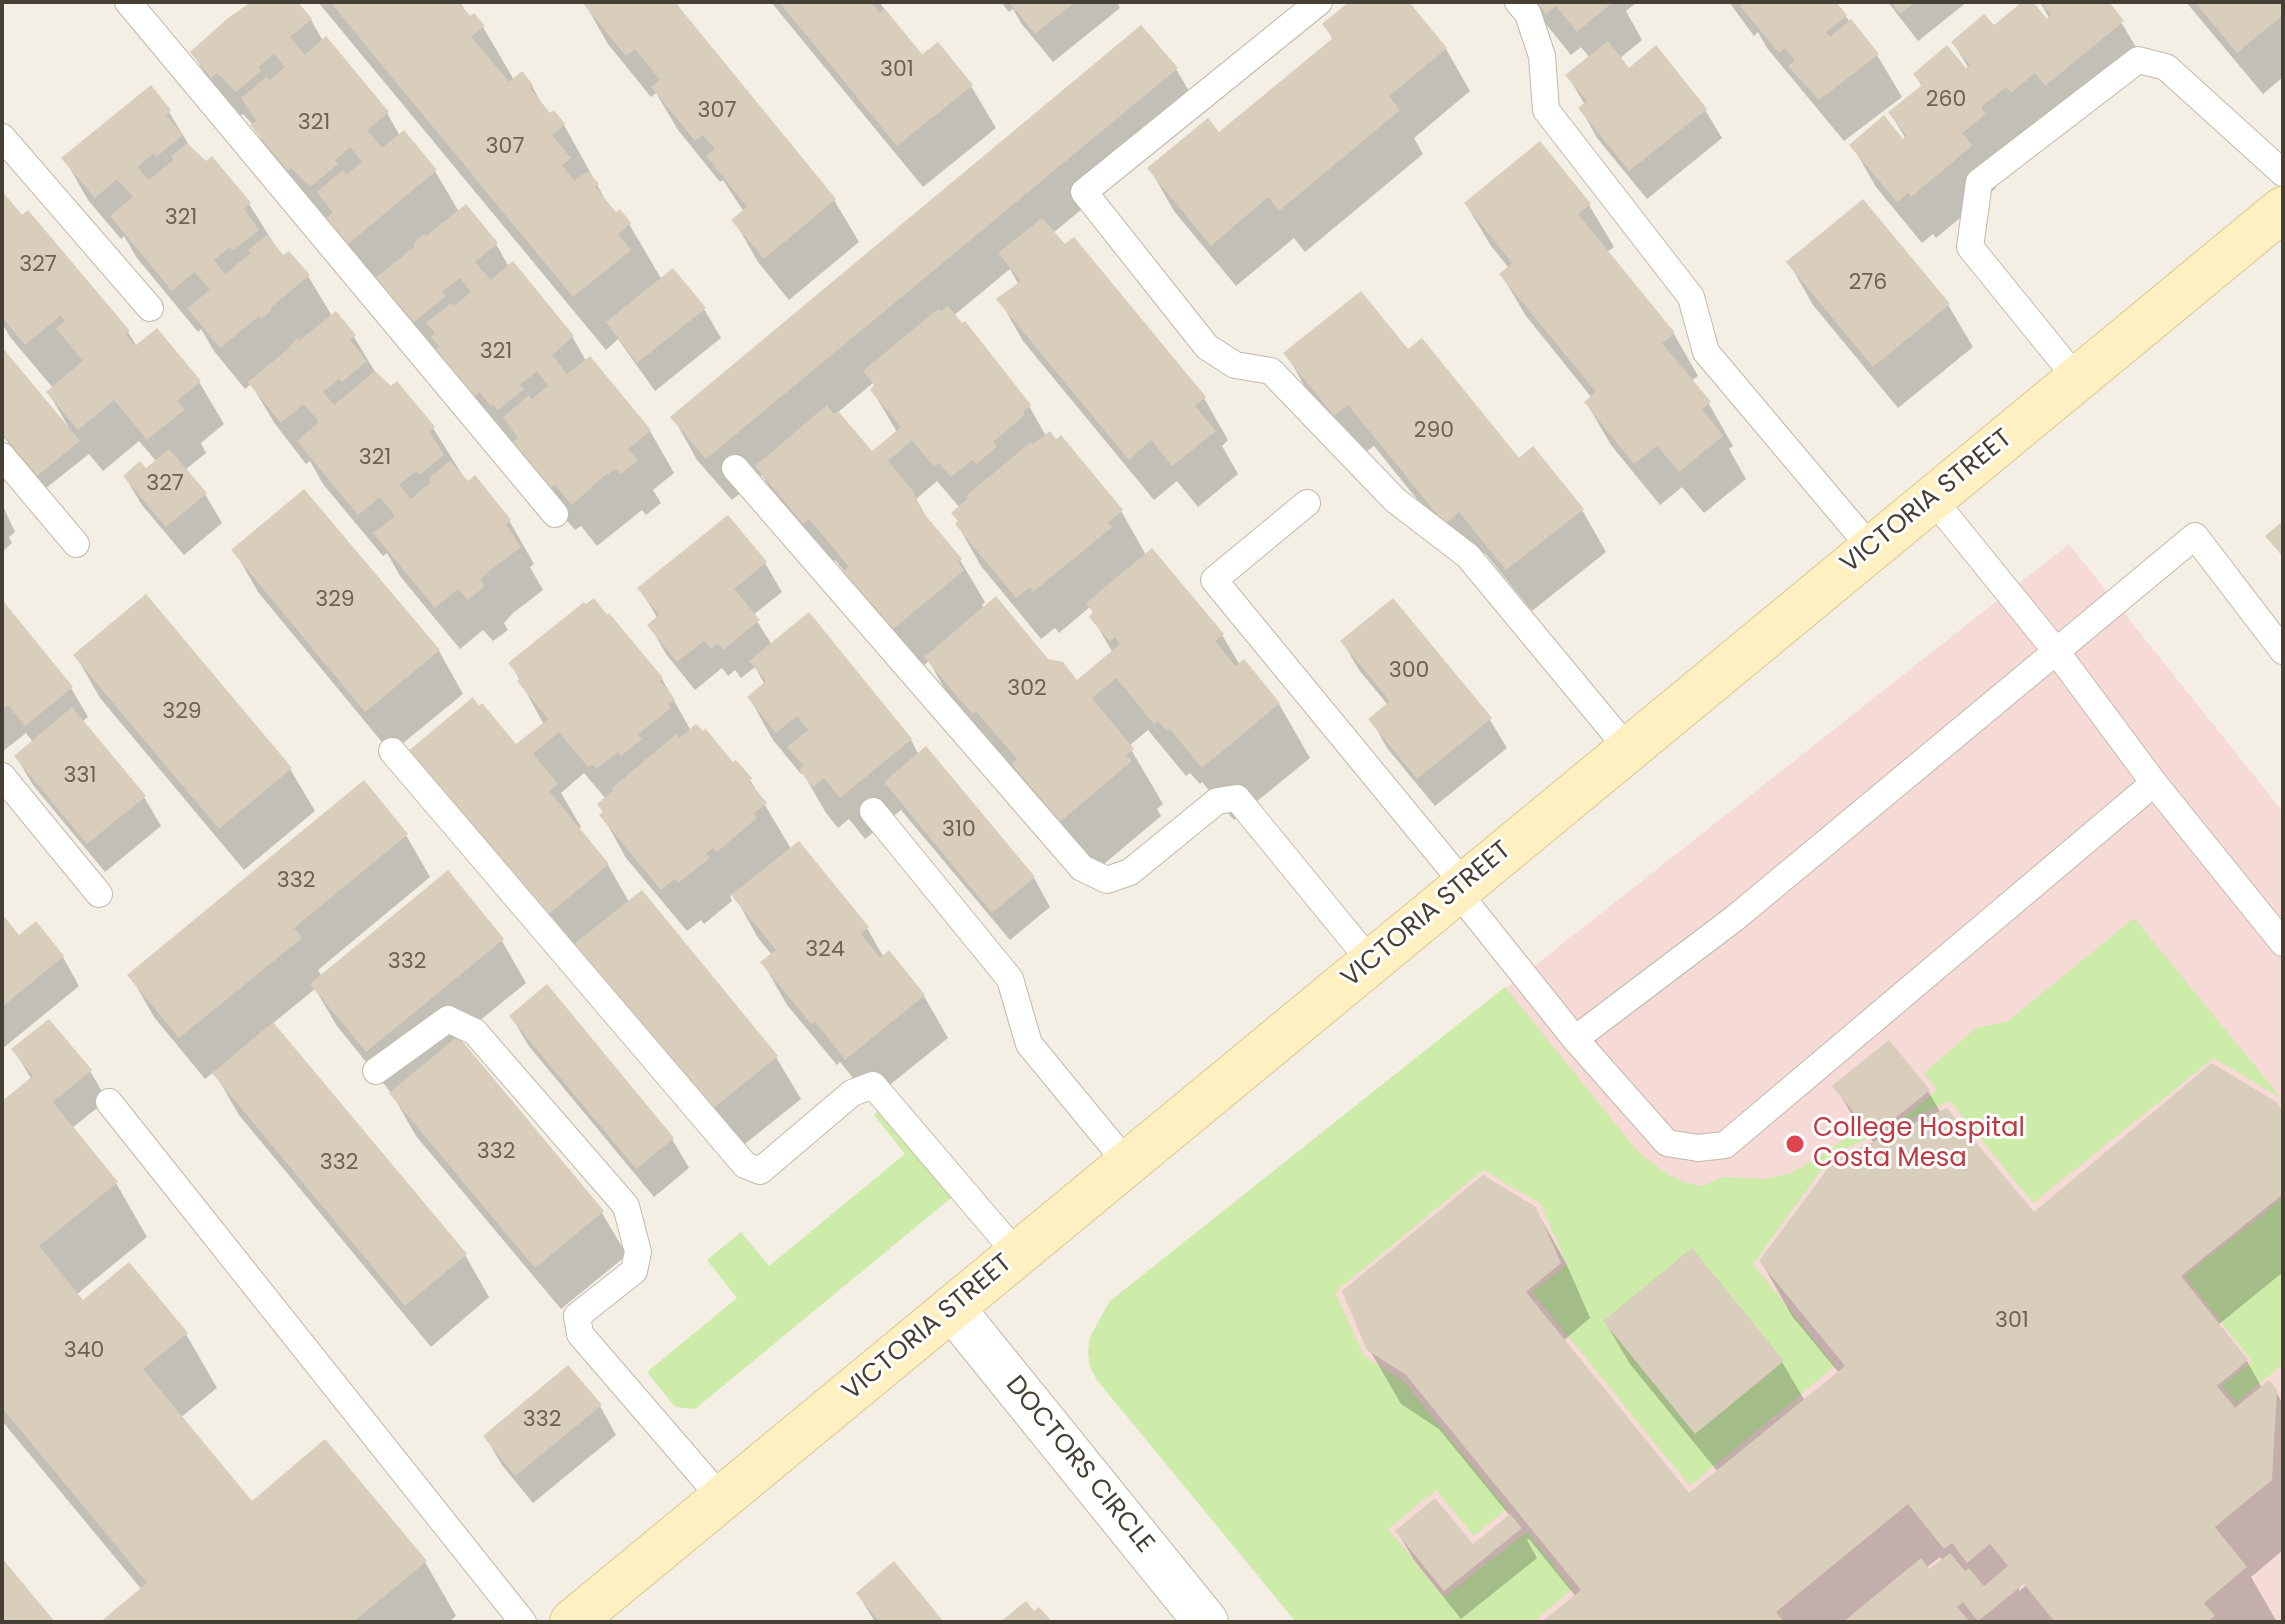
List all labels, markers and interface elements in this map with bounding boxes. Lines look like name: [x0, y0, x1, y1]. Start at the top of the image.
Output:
house number: 301: [880, 57, 914, 83]
house number: 260: [1926, 87, 1966, 113]
house number: 307: [698, 98, 736, 124]
house number: 321: [298, 110, 330, 136]
house number: 307: [486, 134, 524, 160]
house number: 321: [165, 205, 197, 231]
house number: 327: [19, 252, 57, 278]
house number: 276: [1849, 270, 1887, 296]
house number: 321: [480, 339, 512, 365]
house number: 290: [1414, 418, 1454, 444]
street label: VICTORIA STREET: [1835, 423, 2019, 581]
house number: 321: [359, 445, 391, 471]
house number: 327: [146, 471, 184, 497]
house number: 329: [315, 587, 355, 613]
house number: 300: [1389, 658, 1429, 684]
house number: 302: [1007, 676, 1047, 702]
house number: 329: [162, 699, 202, 725]
house number: 331: [64, 763, 96, 789]
house number: 310: [942, 817, 976, 843]
street label: VICTORIA STREET: [1336, 835, 1518, 995]
house number: 332: [277, 868, 315, 894]
house number: 324: [805, 937, 845, 963]
house number: 332: [388, 949, 426, 975]
place label: College Hospital Costa Mesa: [1813, 1113, 2025, 1174]
marker: College Hospital Costa Mesa: [1784, 1133, 1806, 1155]
house number: 332: [477, 1139, 515, 1165]
house number: 332: [320, 1150, 358, 1176]
street label: VICTORIA STREET: [837, 1248, 1019, 1408]
house number: 301: [1995, 1308, 2029, 1334]
house number: 340: [64, 1338, 104, 1364]
street label: DOCTORS CIRCLE: [998, 1370, 1160, 1560]
house number: 332: [523, 1407, 561, 1433]

